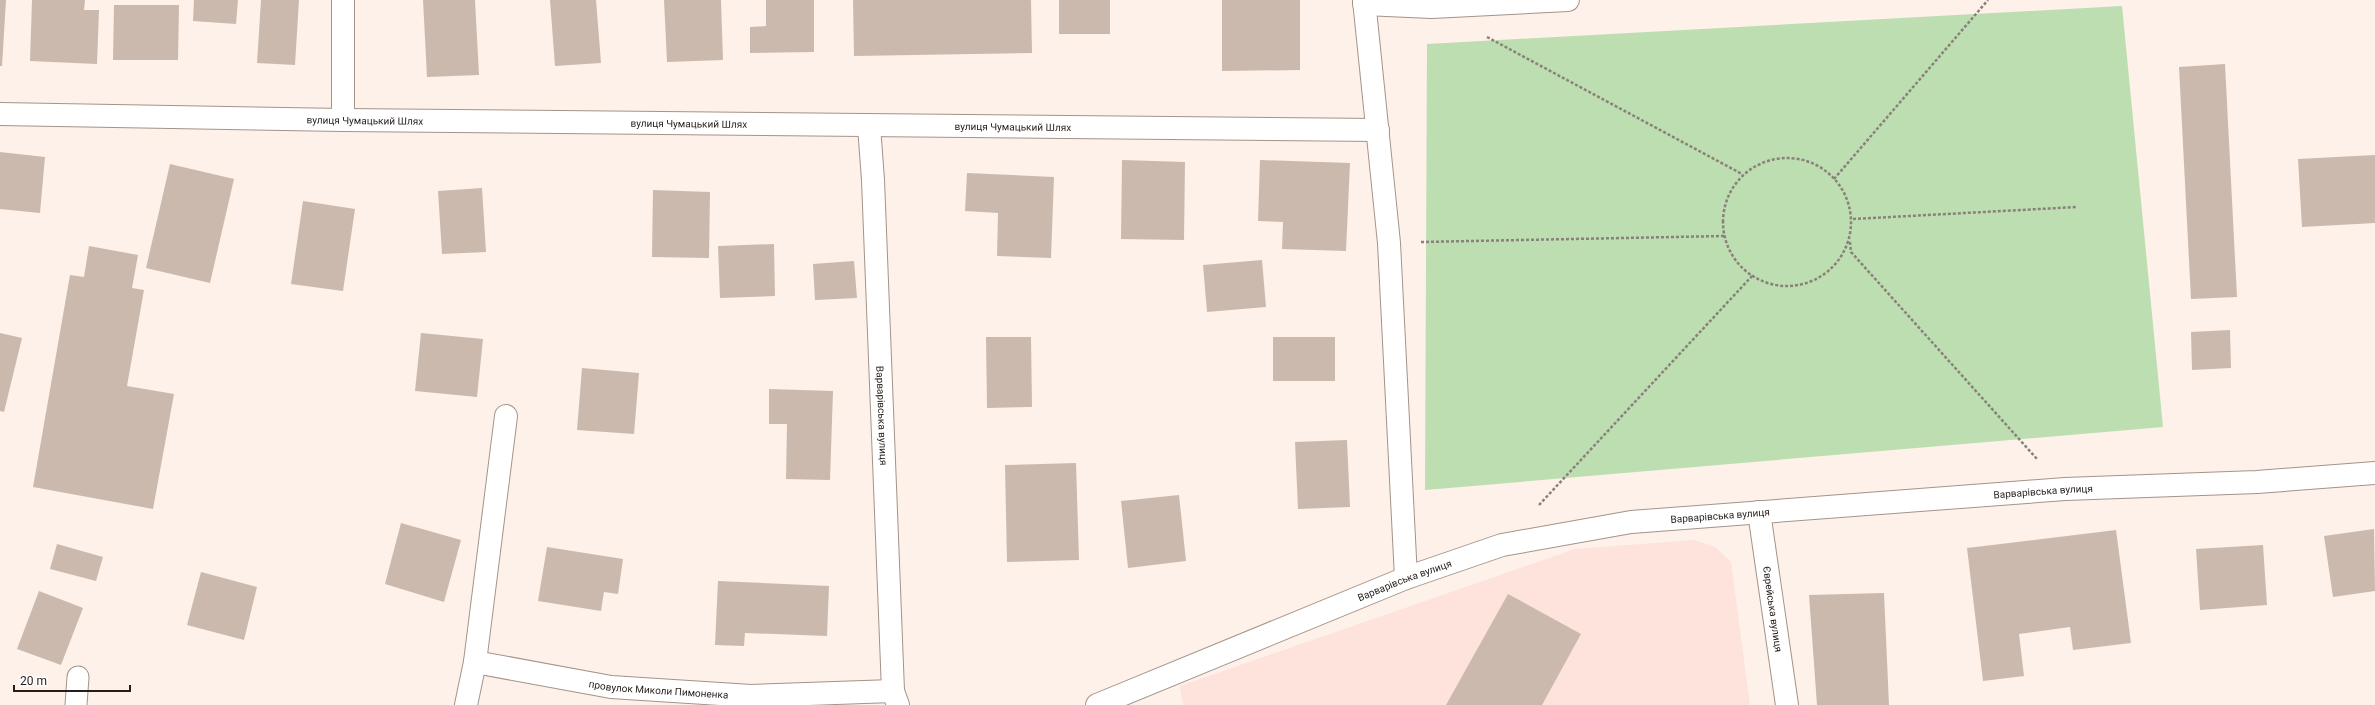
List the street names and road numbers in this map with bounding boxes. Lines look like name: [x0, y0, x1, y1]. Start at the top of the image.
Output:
street label: вулиця Чумацький Шлях: [306, 114, 423, 127]
street label: вулиця Чумацький Шлях: [630, 118, 747, 130]
street label: вулиця Чумацький Шлях: [954, 121, 1071, 133]
street label: Варварівська вулиця: [874, 366, 889, 466]
street label: Варварівська вулиця: [1993, 483, 2093, 500]
street label: Варварівська вулиця: [1670, 506, 1770, 525]
street label: Варварівська вулиця: [1356, 558, 1453, 603]
street label: Єврейська вулиця: [1761, 565, 1784, 653]
street label: провулок Миколи Пимоненка: [588, 678, 729, 701]

